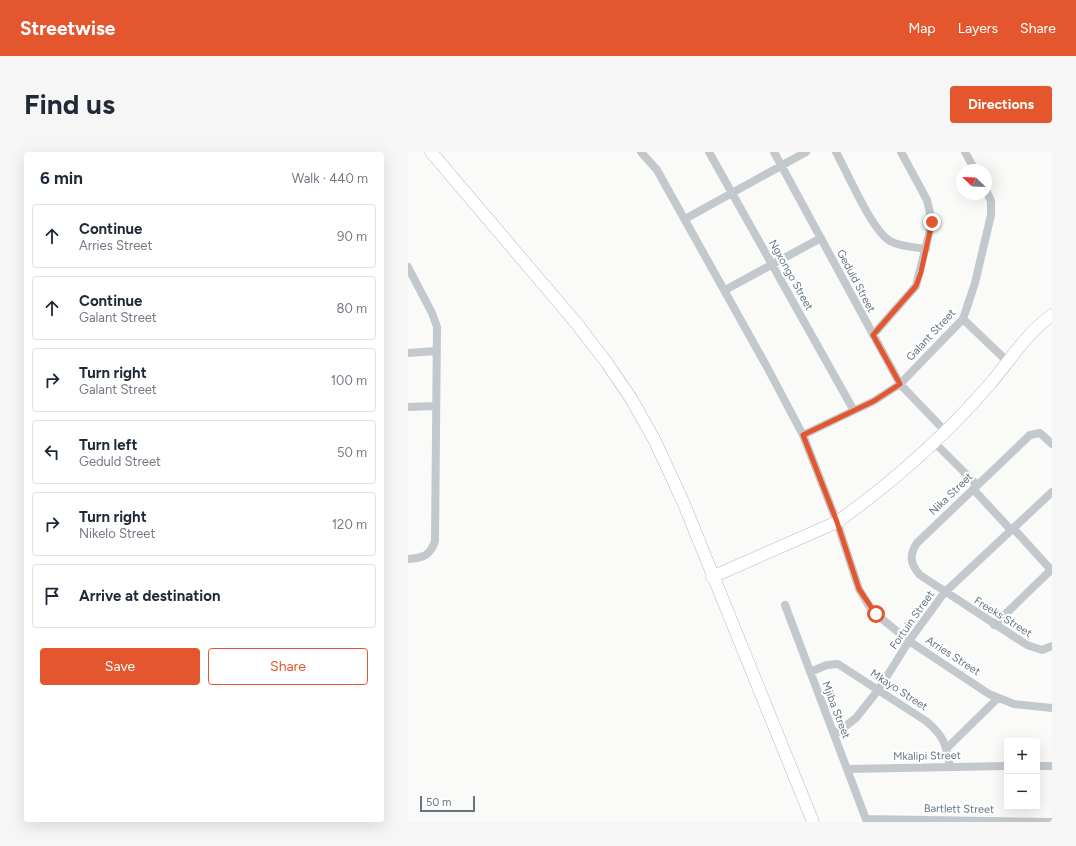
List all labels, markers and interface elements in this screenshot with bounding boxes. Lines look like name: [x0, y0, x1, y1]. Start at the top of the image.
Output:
text: Streetwise: [20, 17, 115, 40]
text: Map: [908, 20, 936, 37]
text: Layers: [958, 20, 998, 37]
text: Share: [1020, 20, 1056, 37]
button: Directions: [950, 86, 1052, 123]
text: Find us: [24, 87, 115, 121]
north arrow: [956, 164, 992, 200]
text: 6 min: [40, 168, 83, 188]
text: Walk · 440 m: [292, 171, 368, 186]
route end: [923, 213, 941, 231]
text: Continue: [79, 220, 142, 238]
icon: ahead: [41, 225, 63, 247]
text: 90 m: [337, 229, 367, 244]
street label: Ngxongo Street: [766, 237, 816, 313]
text: Arries Street: [79, 238, 152, 253]
street label: Geduld Street: [834, 247, 878, 315]
text: Continue: [79, 292, 142, 310]
icon: ahead: [41, 297, 63, 319]
text: 80 m: [336, 301, 367, 316]
street label: Galant Street: [904, 306, 958, 364]
text: Galant Street: [79, 310, 157, 325]
text: Turn right: [79, 364, 147, 382]
icon: right: [41, 369, 63, 391]
text: 100 m: [331, 373, 367, 388]
text: Galant Street: [79, 382, 157, 397]
text: Turn left: [79, 436, 137, 454]
icon: left: [41, 441, 63, 463]
text: 50 m: [337, 445, 367, 460]
text: Geduld Street: [79, 454, 161, 469]
street label: Nika Street: [927, 470, 975, 518]
text: Turn right: [79, 508, 147, 526]
icon: right: [41, 513, 63, 535]
text: 120 m: [332, 517, 367, 532]
text: Nikelo Street: [79, 526, 155, 541]
icon: arrive: [41, 585, 63, 607]
text: Arrive at destination: [79, 587, 220, 605]
street label: Fortuin Street: [887, 588, 937, 652]
street label: Freeks Street: [972, 594, 1034, 640]
route start: [867, 605, 885, 623]
street label: Arries Street: [923, 634, 983, 678]
button: Save: [40, 648, 200, 685]
button: Share: [208, 648, 368, 685]
street label: Mkayo Street: [868, 667, 930, 713]
street label: Mjiba Street: [819, 679, 853, 741]
map controls: [1004, 738, 1040, 810]
button: +: [1004, 738, 1040, 774]
street label: Mkalipi Street: [893, 749, 961, 763]
button: −: [1004, 774, 1040, 810]
scale bar: [420, 794, 475, 813]
text: 50 m: [426, 796, 451, 809]
street label: Bartlett Street: [924, 802, 994, 816]

